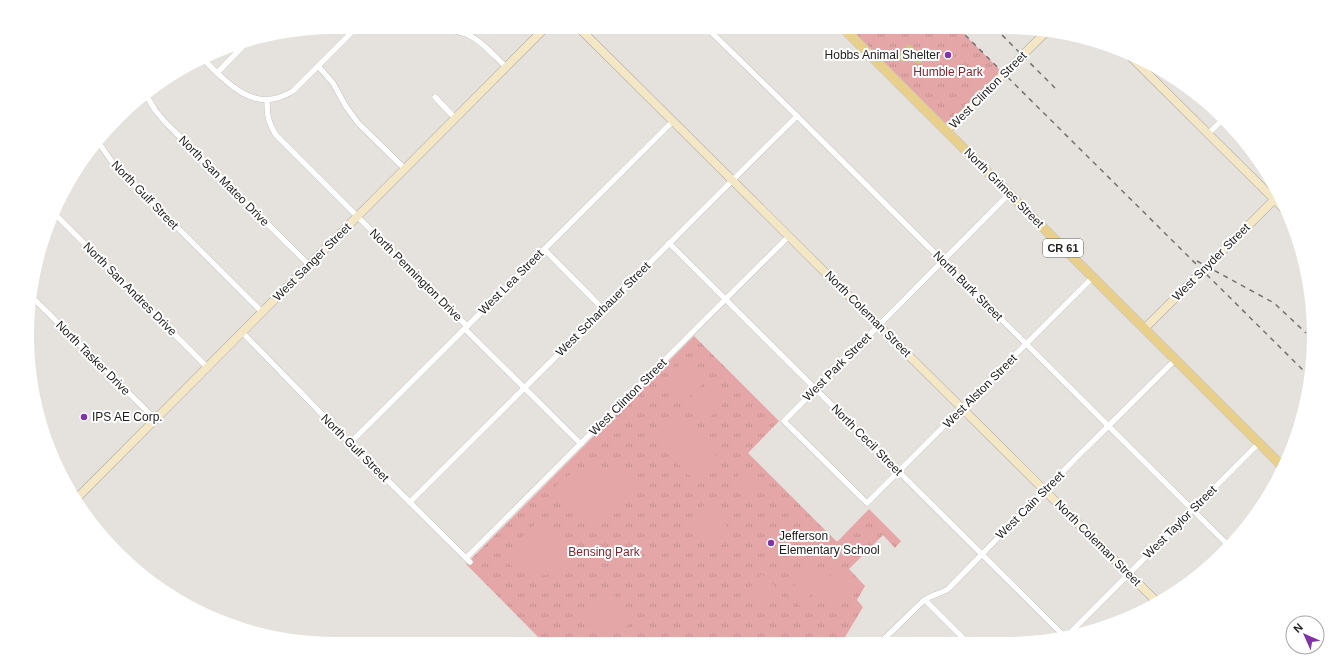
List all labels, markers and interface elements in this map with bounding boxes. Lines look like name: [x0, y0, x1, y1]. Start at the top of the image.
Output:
place label: Hobbs Animal Shelter: [825, 48, 940, 62]
street label: West Clinton Street: [947, 48, 1030, 131]
marker: Hobbs Animal Shelter: [943, 50, 953, 60]
park label: Humble Park: [913, 65, 984, 79]
street label: North San Mateo Drive: [176, 133, 272, 229]
street label: North Grimes Street: [961, 145, 1047, 231]
street label: North Gulf Street: [109, 158, 182, 233]
street label: West Sanger Street: [270, 220, 354, 304]
street label: West Snyder Street: [1169, 220, 1253, 304]
street label: North Pennington Drive: [367, 226, 465, 324]
street label: North San Andres Drive: [80, 239, 180, 339]
road number: CR 61: [1043, 239, 1083, 257]
street label: West Lea Street: [476, 246, 547, 317]
street label: North Burk Street: [930, 248, 1006, 324]
street label: West Scharbauer Street: [553, 258, 654, 359]
street label: North Coleman Street: [822, 268, 914, 360]
street label: North Tasker Drive: [53, 318, 133, 398]
street label: West Park Street: [800, 330, 874, 404]
street label: West Alston Street: [940, 351, 1020, 431]
street label: West Clinton Street: [587, 355, 670, 438]
street label: North Cecil Street: [829, 402, 906, 479]
place label: IPS AE Corp.: [92, 410, 163, 424]
street label: North Gulf Street: [318, 411, 392, 485]
marker: IPS AE Corp.: [79, 412, 89, 422]
street label: West Cain Street: [993, 468, 1067, 542]
street label: West Taylor Street: [1141, 482, 1220, 561]
street label: North Coleman Street: [1052, 497, 1144, 589]
place label: Jefferson Elementary School: [779, 529, 880, 557]
marker: Jefferson Elementary School: [766, 538, 776, 548]
park label: Bensing Park: [568, 545, 641, 559]
north arrow: [1285, 615, 1325, 655]
text: N: [1291, 621, 1305, 635]

